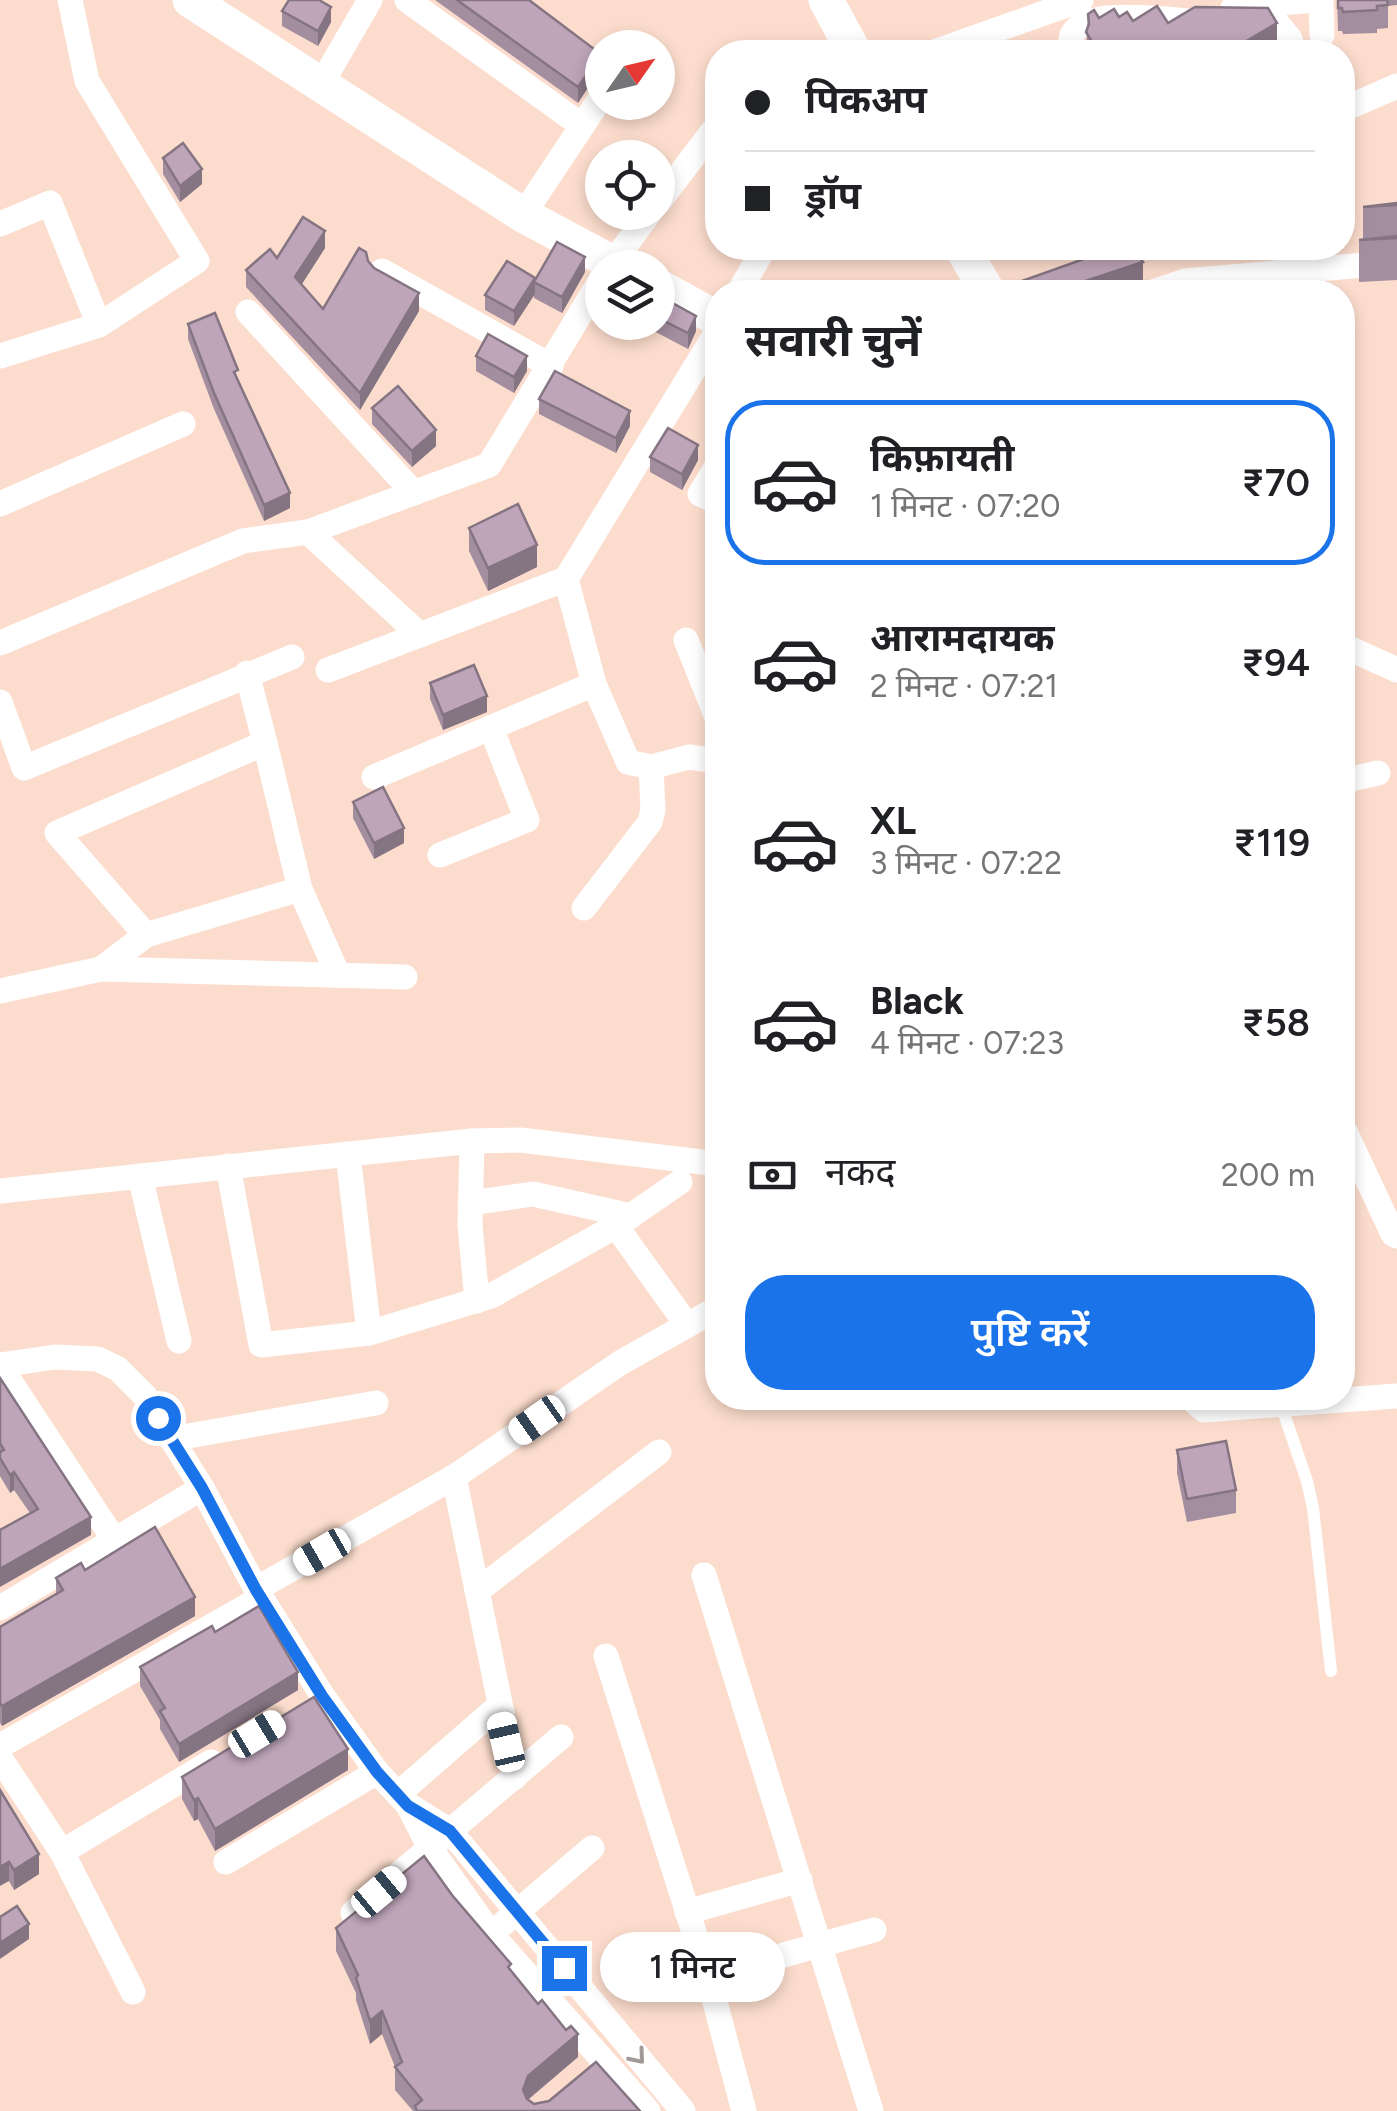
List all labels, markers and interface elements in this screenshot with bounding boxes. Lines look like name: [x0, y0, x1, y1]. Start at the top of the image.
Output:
north arrow: [585, 30, 675, 120]
map controls: [585, 30, 675, 340]
text: पिकअप: [805, 77, 927, 123]
button: locate: [585, 140, 675, 230]
text: ड्रॉप: [805, 173, 861, 219]
button: layers: [585, 250, 675, 340]
text: सवारी चुनें: [745, 313, 921, 367]
text: किफ़ायती: [870, 435, 1014, 481]
icon: car: [750, 438, 840, 528]
text: ₹70: [1242, 460, 1310, 506]
text: 1 मिनट · 07:20: [870, 487, 1061, 525]
text: आरामदायक: [870, 615, 1054, 661]
icon: car: [750, 618, 840, 708]
text: ₹94: [1241, 640, 1310, 686]
text: 2 मिनट · 07:21: [870, 667, 1058, 705]
icon: car: [750, 798, 840, 888]
text: XL: [870, 798, 916, 844]
text: ₹119: [1233, 820, 1310, 866]
text: 3 मिनट · 07:22: [870, 844, 1062, 882]
icon: car: [750, 978, 840, 1068]
text: Black: [870, 978, 964, 1024]
text: ₹58: [1242, 1000, 1310, 1046]
text: 4 मिनट · 07:23: [870, 1024, 1064, 1062]
icon: cash: [745, 1148, 800, 1203]
text: नकद: [825, 1149, 895, 1195]
text: 200 m: [1221, 1156, 1315, 1194]
button: पुष्टि करें: [745, 1275, 1315, 1390]
car: [504, 1391, 570, 1449]
route start: [136, 1396, 181, 1441]
car: [289, 1524, 355, 1580]
car: [224, 1706, 290, 1762]
car: [485, 1709, 527, 1775]
car: [346, 1861, 412, 1923]
callout: 1 मिनट: [599, 1933, 784, 2003]
route end: [542, 1946, 587, 1991]
text: 1 मिनट: [649, 1948, 736, 1986]
one-way arrow: [626, 2045, 644, 2063]

